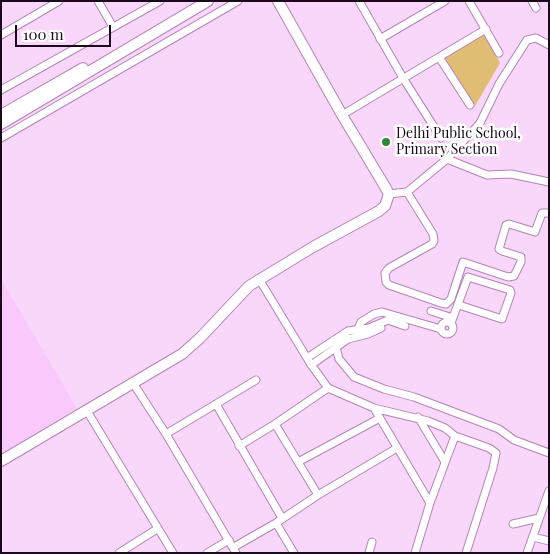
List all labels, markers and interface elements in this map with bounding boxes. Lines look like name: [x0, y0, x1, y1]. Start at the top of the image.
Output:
scale bar: [18, 15, 114, 47]
text: 100 m: [23, 24, 64, 44]
place label: Delhi Public School, Primary Section: [396, 126, 521, 158]
marker: Delhi Public School, Primary Section: [380, 136, 392, 148]

